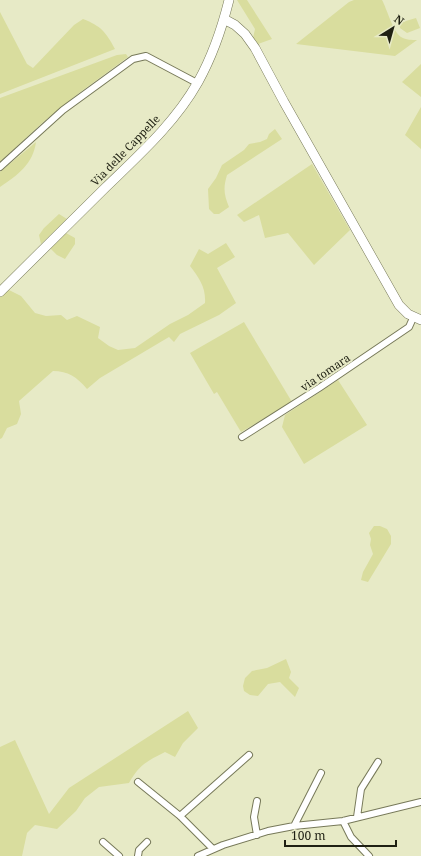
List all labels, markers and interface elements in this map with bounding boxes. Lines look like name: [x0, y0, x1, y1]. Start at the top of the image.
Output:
north arrow: [373, 8, 413, 48]
text: N: [391, 11, 408, 28]
street label: Via delle Cappelle: [87, 111, 163, 189]
street label: via tomara: [297, 350, 353, 394]
scale bar: [285, 822, 396, 848]
text: 100 m: [291, 827, 326, 844]

